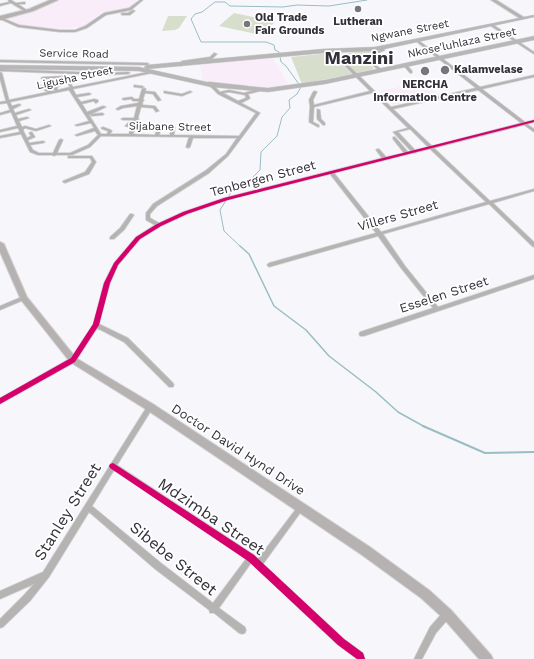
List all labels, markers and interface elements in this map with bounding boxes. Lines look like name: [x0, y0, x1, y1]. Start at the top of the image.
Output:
marker: Lutheran: [353, 4, 363, 14]
place label: Old Trade Fair Grounds: [255, 11, 324, 37]
place label: Lutheran: [333, 15, 383, 29]
street label: Ngwane Street: [370, 17, 450, 45]
marker: Old Trade Fair Grounds: [242, 19, 252, 29]
street label: Nkose'luhlaza Street: [406, 25, 518, 61]
street label: Service Road: [39, 47, 109, 61]
district label: Manzini: [325, 48, 393, 70]
street label: Ligusha Street: [36, 63, 114, 93]
place label: Kalamvelase: [454, 63, 523, 77]
marker: Kalamvelase: [439, 64, 451, 76]
marker: NERCHA Information Centre: [419, 65, 431, 77]
place label: NERCHA Information Centre: [373, 78, 477, 104]
street label: Sijabane Street: [129, 120, 211, 134]
street label: Tenbergen Street: [209, 157, 317, 201]
street label: Villers Street: [356, 197, 440, 235]
street label: Esselen Street: [398, 273, 490, 317]
street label: Doctor David Hynd Drive: [168, 401, 308, 499]
street label: Stanley Street: [30, 460, 106, 564]
street label: Mdzimba Street: [154, 474, 268, 560]
street label: Sibebe Street: [126, 518, 220, 600]

